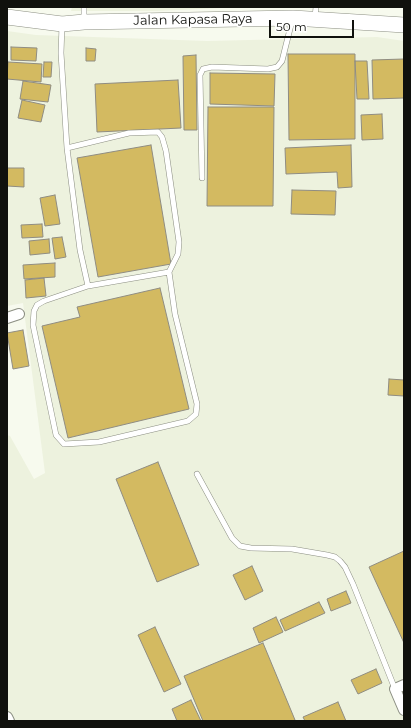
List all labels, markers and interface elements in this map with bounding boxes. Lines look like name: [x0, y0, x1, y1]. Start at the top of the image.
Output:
street label: Jalan Kapasa Raya: [133, 11, 253, 29]
scale bar: [271, 12, 356, 38]
text: 50 m: [276, 19, 307, 34]

